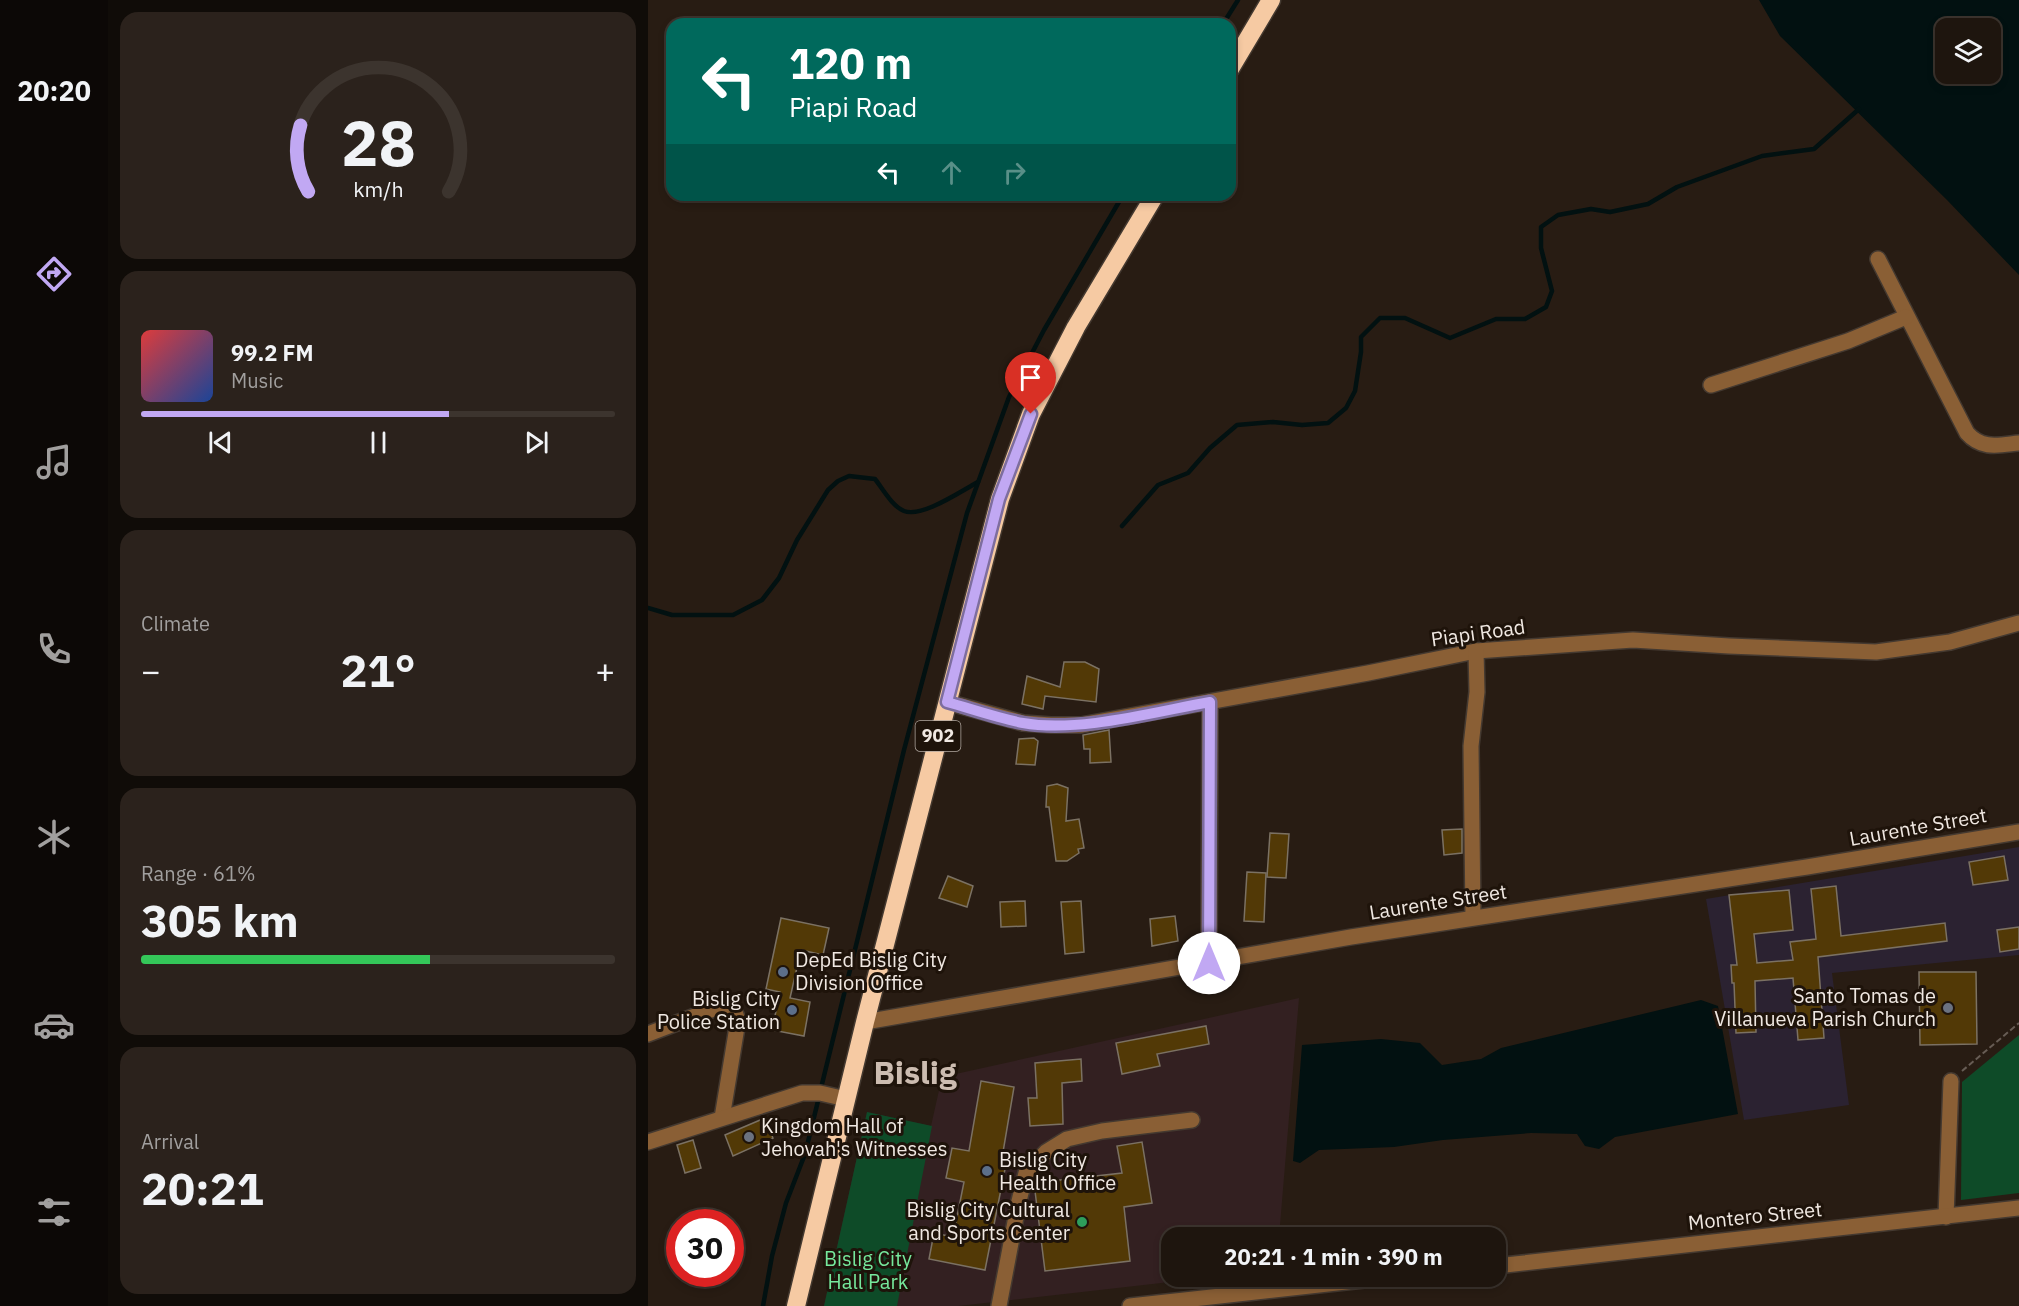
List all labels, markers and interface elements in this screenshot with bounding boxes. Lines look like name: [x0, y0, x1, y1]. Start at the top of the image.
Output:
map controls: [1935, 18, 2001, 84]
button: layers: [1935, 18, 2001, 84]
text: 120 m: [789, 36, 912, 91]
icon: left: [690, 42, 768, 120]
text: 20:20: [17, 73, 91, 108]
text: Piapi Road: [789, 89, 917, 124]
text: 28: [341, 103, 415, 184]
icon: left: [872, 156, 905, 189]
icon: ahead: [935, 156, 968, 189]
icon: right: [998, 156, 1031, 189]
text: km/h: [353, 176, 403, 204]
icon: directions: [33, 253, 75, 295]
text: 99.2 FM: [231, 338, 314, 367]
pin: [1005, 352, 1056, 414]
icon: arrive: [1014, 361, 1047, 394]
text: Music: [231, 367, 283, 394]
icon: previous: [204, 426, 237, 459]
icon: pause: [362, 426, 395, 459]
icon: next: [520, 426, 553, 459]
icon: music: [33, 441, 75, 483]
text: Climate: [141, 610, 210, 637]
street label: Piapi Road: [1429, 613, 1527, 652]
icon: phone: [33, 628, 75, 670]
text: 21°: [340, 641, 416, 699]
text: −: [141, 649, 161, 692]
text: +: [595, 649, 615, 692]
road number: 902: [916, 721, 960, 751]
street label: Laurente Street: [1847, 801, 1989, 852]
icon: climate: [33, 816, 75, 858]
text: Range · 61%: [141, 860, 256, 887]
street label: Laurente Street: [1367, 877, 1509, 926]
text: 305 km: [141, 891, 299, 949]
position arrow: [1177, 931, 1241, 995]
place label: DepEd Bislig City Division Office: [795, 946, 947, 996]
marker: DepEd Bislig City Division Office: [776, 965, 790, 979]
place label: Santo Tomas de Villanueva Parish Church: [1714, 982, 1936, 1032]
place label: Bislig City Police Station: [657, 985, 780, 1035]
marker: Santo Tomas de Villanueva Parish Church: [1941, 1001, 1955, 1015]
marker: Bislig City Police Station: [785, 1003, 799, 1017]
icon: car: [33, 1004, 75, 1046]
district label: Bislig: [873, 1051, 957, 1093]
place label: Kingdom Hall of Jehovah's Witnesses: [761, 1112, 948, 1162]
text: Arrival: [141, 1128, 199, 1155]
marker: Kingdom Hall of Jehovah's Witnesses: [742, 1130, 756, 1144]
place label: Bislig City Health Office: [999, 1146, 1116, 1196]
text: 20:21: [141, 1159, 264, 1217]
marker: Bislig City Health Office: [980, 1164, 994, 1178]
icon: filters: [33, 1191, 75, 1233]
street label: Montero Street: [1687, 1195, 1823, 1236]
place label: Bislig City Cultural and Sports Center: [906, 1196, 1070, 1246]
speed limit sign: 30: [666, 1209, 744, 1287]
marker: Bislig City Cultural and Sports Center: [1075, 1215, 1089, 1229]
text: 20:21 · 1 min · 390 m: [1224, 1242, 1443, 1271]
park label: Bislig City Hall Park: [824, 1245, 912, 1295]

